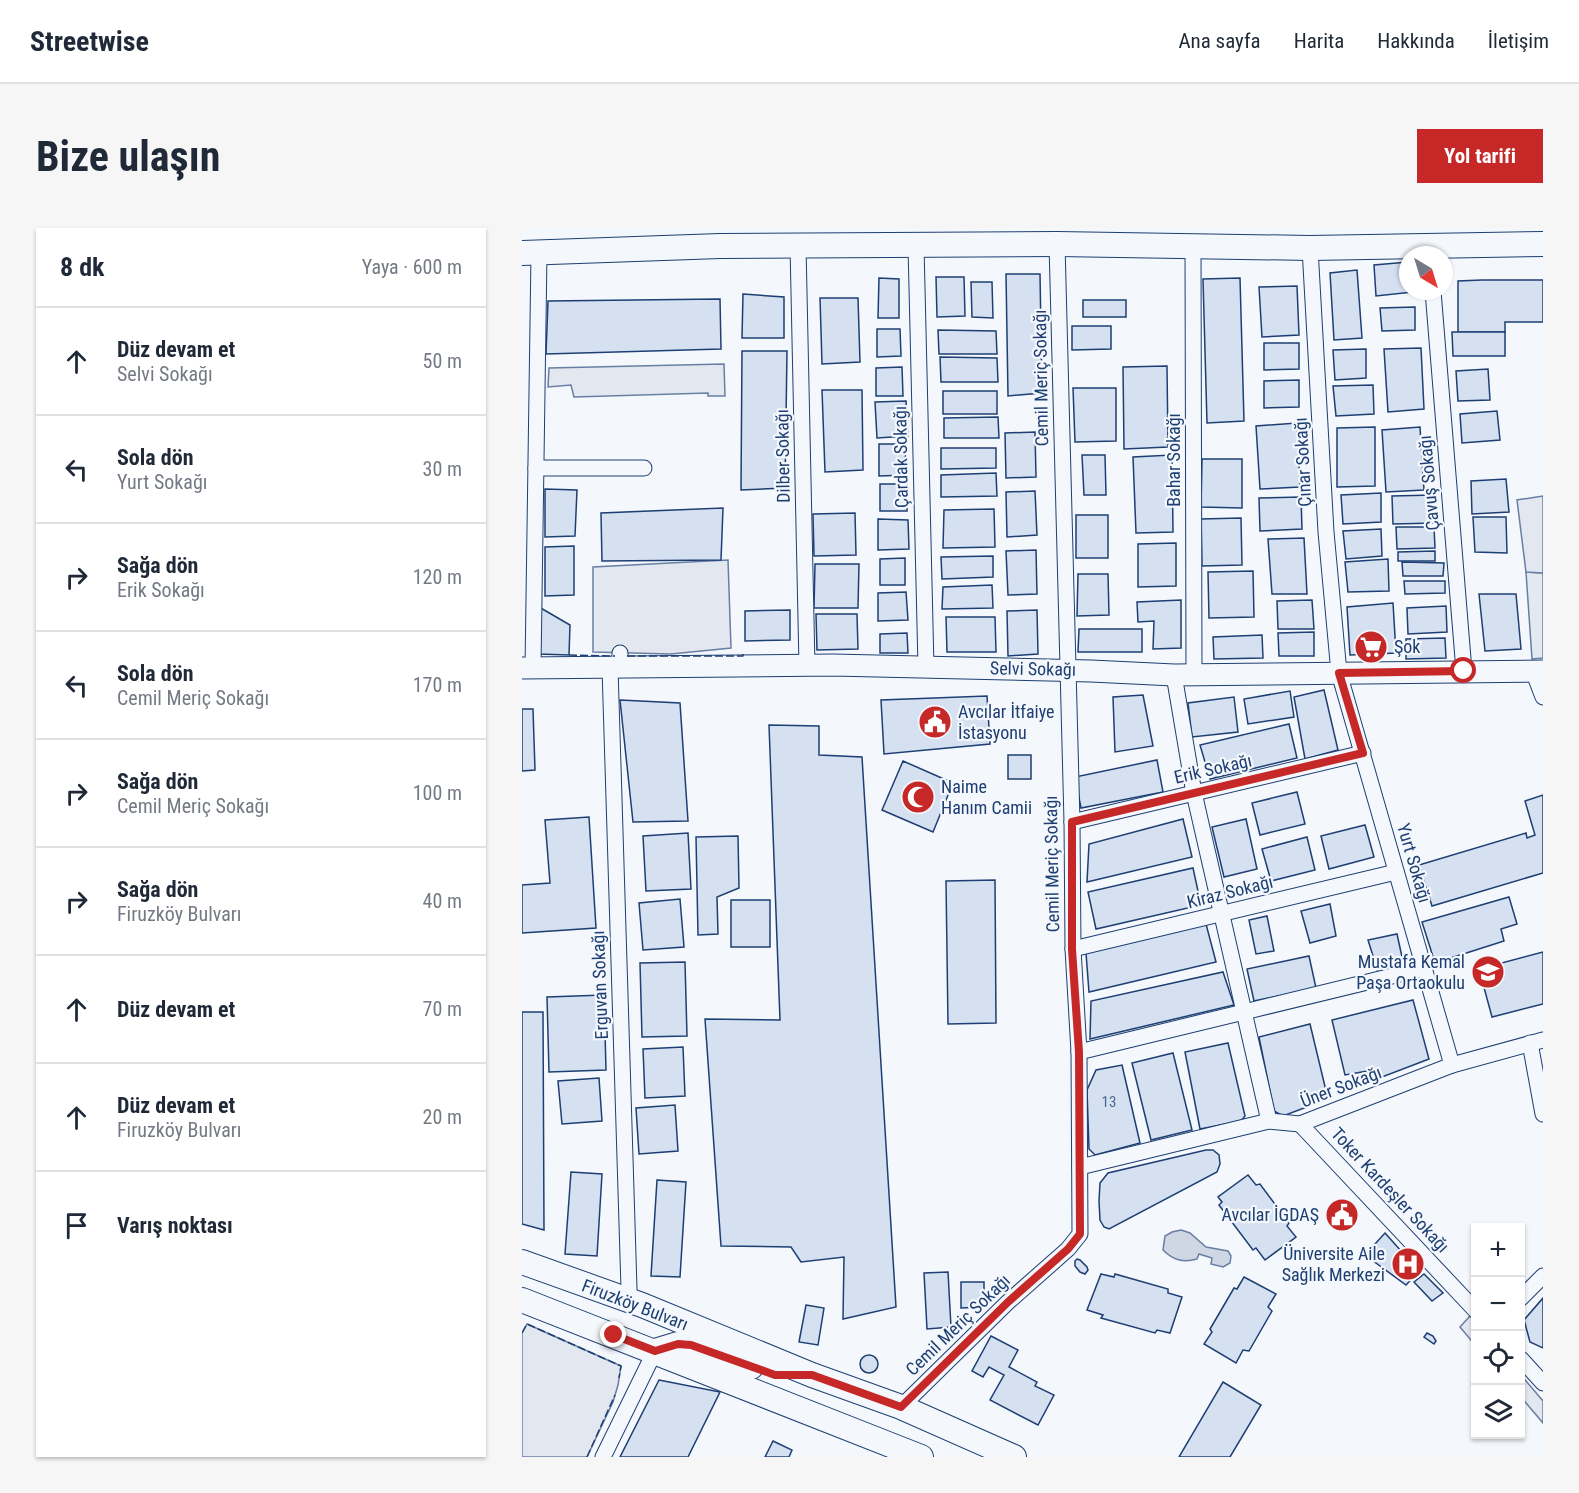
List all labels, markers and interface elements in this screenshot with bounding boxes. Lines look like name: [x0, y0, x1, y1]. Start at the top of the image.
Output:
text: Streetwise: [30, 25, 149, 58]
text: Ana sayfa: [1178, 29, 1261, 53]
text: Harita: [1294, 29, 1344, 53]
text: Hakkında: [1377, 29, 1455, 53]
text: İletişim: [1488, 29, 1549, 53]
button: Yol tarifi: [1417, 129, 1543, 183]
text: Bize ulaşın: [36, 132, 220, 181]
north arrow: [1399, 246, 1453, 300]
text: 8 dk: [60, 252, 104, 282]
text: Yaya · 600 m: [362, 255, 462, 279]
street label: Cemil Meriç Sokağı: [1029, 309, 1052, 447]
text: Düz devam et: [117, 337, 235, 362]
icon: ahead: [60, 345, 93, 378]
text: 50 m: [423, 349, 462, 373]
text: Selvi Sokağı: [117, 362, 213, 386]
street label: Çardak Sokağı: [889, 406, 912, 508]
street label: Dilber Sokağı: [771, 409, 794, 503]
street label: Bahar Sokağı: [1163, 413, 1184, 507]
street label: Çınar Sokağı: [1290, 417, 1315, 507]
street label: Çavuş Sokağı: [1414, 434, 1443, 532]
text: Sola dön: [117, 445, 193, 470]
icon: left: [60, 453, 93, 486]
text: 30 m: [423, 457, 462, 481]
text: Yurt Sokağı: [117, 470, 207, 494]
text: Sağa dön: [117, 553, 198, 578]
icon: right: [60, 561, 93, 594]
text: 120 m: [413, 565, 462, 589]
text: Erik Sokağı: [117, 578, 205, 602]
supermarket icon: Şok: [1353, 629, 1389, 665]
place label: Şok: [1394, 636, 1420, 657]
street label: Selvi Sokağı: [990, 657, 1076, 680]
route start: [1450, 657, 1476, 683]
text: Sola dön: [117, 661, 193, 686]
icon: left: [60, 669, 93, 702]
text: 170 m: [413, 673, 462, 697]
text: Cemil Meriç Sokağı: [117, 686, 269, 710]
place label: Avcılar İtfaiye İstasyonu: [958, 701, 1055, 743]
public building icon: Avcılar İtfaiye İstasyonu: [917, 704, 953, 740]
street label: Erik Sokağı: [1172, 749, 1254, 788]
text: Sağa dön: [117, 769, 198, 794]
place label: Naime Hanım Camii: [941, 776, 1032, 818]
icon: right: [60, 777, 93, 810]
mosque icon: Naime Hanım Camii: [900, 779, 936, 815]
text: 100 m: [413, 781, 462, 805]
text: Cemil Meriç Sokağı: [117, 794, 269, 818]
street label: Cemil Meriç Sokağı: [1040, 795, 1063, 933]
street label: Yurt Sokağı: [1393, 821, 1436, 905]
street label: Kiraz Sokağı: [1185, 871, 1275, 912]
text: Sağa dön: [117, 877, 198, 902]
icon: right: [60, 885, 93, 918]
text: 40 m: [423, 889, 462, 913]
text: Firuzköy Bulvarı: [117, 902, 242, 926]
street label: Erguvan Sokağı: [587, 930, 612, 1040]
place label: Mustafa Kemal Paşa Ortaokulu: [1356, 951, 1465, 993]
school or university icon: Mustafa Kemal Paşa Ortaokulu: [1470, 954, 1506, 990]
icon: ahead: [60, 993, 93, 1026]
text: Düz devam et: [117, 997, 235, 1022]
text: 70 m: [423, 997, 462, 1021]
street label: Üner Sokağı: [1297, 1061, 1384, 1112]
text: Düz devam et: [117, 1093, 235, 1118]
house number: 13: [1102, 1093, 1116, 1111]
icon: ahead: [60, 1101, 93, 1134]
text: 20 m: [423, 1105, 462, 1129]
text: Firuzköy Bulvarı: [117, 1118, 242, 1142]
street label: Toker Kardeşler Sokağı: [1327, 1123, 1454, 1257]
public building icon: Avcılar İGDAŞ: [1324, 1197, 1360, 1233]
place label: Avcılar İGDAŞ: [1222, 1204, 1319, 1225]
icon: arrive: [60, 1209, 93, 1242]
text: Varış noktası: [117, 1213, 233, 1238]
map controls: [1471, 1223, 1525, 1439]
button: +: [1471, 1223, 1525, 1277]
place label: Üniversite Aile Sağlık Merkezi: [1282, 1243, 1385, 1285]
hospital icon: Üniversite Aile Sağlık Merkezi: [1390, 1246, 1426, 1282]
street label: Cemil Meriç Sokağı: [901, 1270, 1014, 1380]
street label: Firuzköy Bulvarı: [579, 1275, 691, 1334]
button: −: [1471, 1277, 1525, 1331]
route end: [600, 1321, 626, 1347]
button: locate: [1471, 1331, 1525, 1385]
button: layers: [1471, 1385, 1525, 1439]

